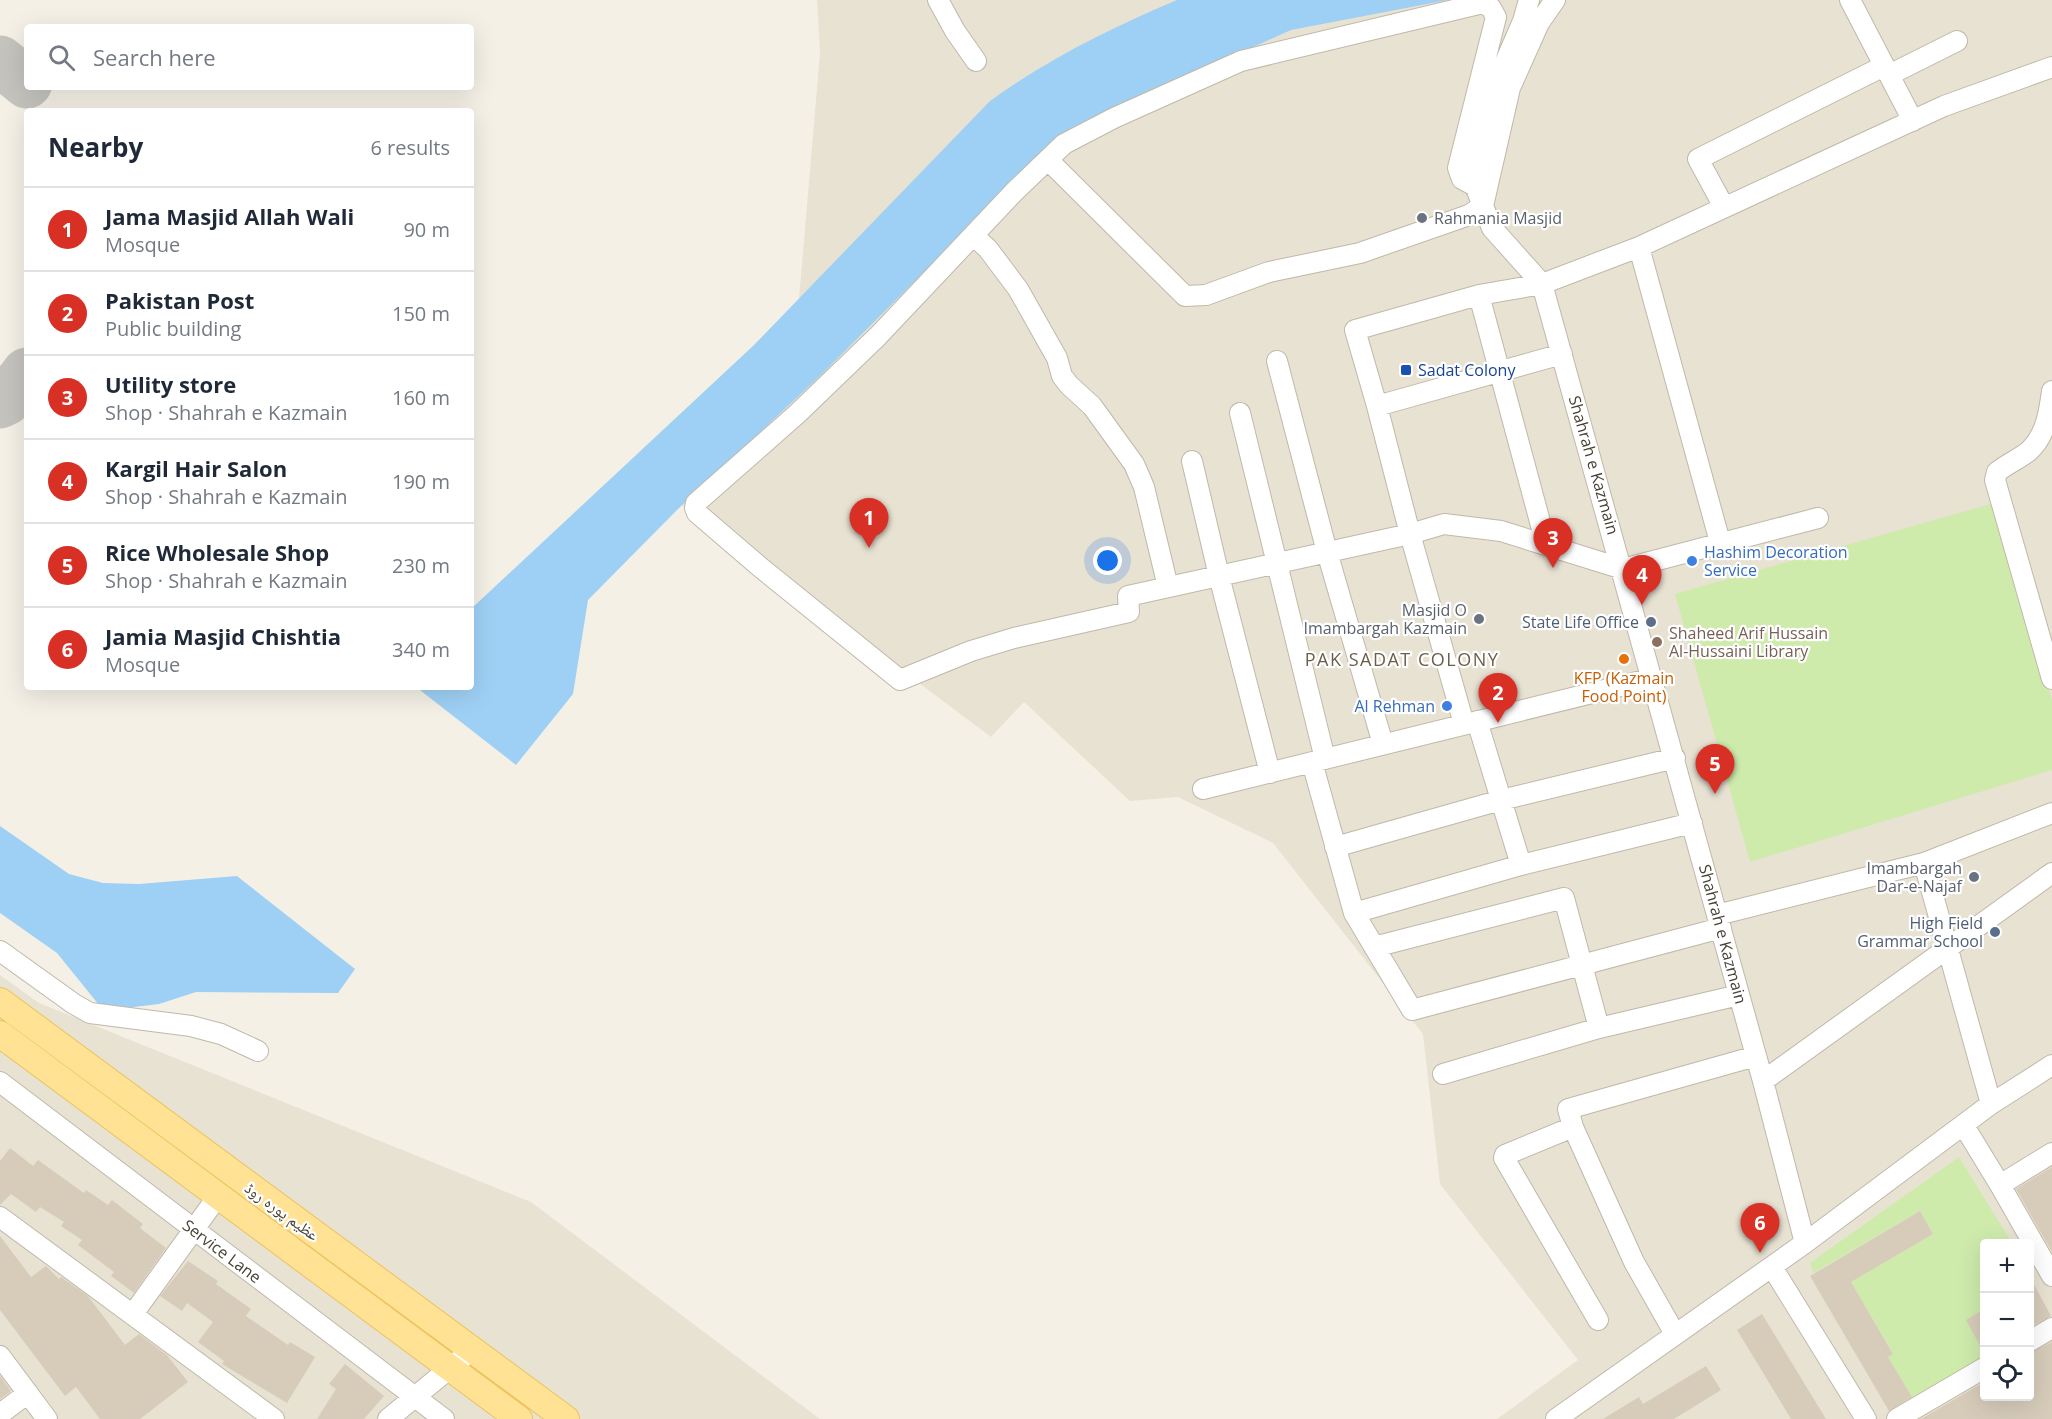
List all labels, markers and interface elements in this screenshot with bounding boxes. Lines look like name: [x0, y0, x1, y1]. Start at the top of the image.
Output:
search box: [24, 24, 474, 90]
icon: search: [45, 41, 78, 74]
text: Search here: [93, 42, 216, 72]
text: Nearby: [48, 129, 143, 165]
text: 6 results: [370, 134, 450, 161]
text: Jama Masjid Allah Wali: [105, 201, 354, 231]
place label: Rahmania Masjid: [1434, 207, 1562, 229]
marker: Rahmania Masjid: [1415, 211, 1429, 225]
text: 1: [62, 216, 73, 243]
text: 90 m: [403, 216, 450, 243]
text: Mosque: [105, 231, 180, 258]
text: Pakistan Post: [105, 285, 254, 315]
text: 2: [62, 300, 73, 327]
text: 150 m: [392, 300, 450, 327]
text: Public building: [105, 315, 241, 342]
place label: Sadat Colony: [1418, 359, 1516, 381]
marker: Sadat Colony: [1399, 363, 1413, 377]
text: Utility store: [105, 369, 236, 399]
text: 3: [62, 384, 73, 411]
text: 160 m: [392, 384, 450, 411]
street label: Shahrah e Kazmain: [1564, 393, 1624, 537]
text: Shop · Shahrah e Kazmain: [105, 399, 348, 426]
text: Kargil Hair Salon: [105, 453, 287, 483]
text: 4: [62, 468, 73, 495]
text: 190 m: [392, 468, 450, 495]
text: Shop · Shahrah e Kazmain: [105, 483, 348, 510]
pin: 1: [850, 498, 888, 548]
pin: 3: [1534, 518, 1572, 568]
text: Rice Wholesale Shop: [105, 537, 329, 567]
place label: Hashim Decoration Service: [1704, 541, 1848, 581]
your location: [1093, 546, 1122, 575]
text: 5: [62, 552, 73, 579]
text: 230 m: [392, 552, 450, 579]
marker: Hashim Decoration Service: [1685, 554, 1699, 568]
pin: 4: [1622, 556, 1662, 605]
text: Shop · Shahrah e Kazmain: [105, 567, 348, 594]
place label: Masjid O Imambargah Kazmain: [1304, 599, 1467, 639]
place label: State Life Office: [1522, 611, 1639, 633]
marker: Masjid O Imambargah Kazmain: [1472, 612, 1486, 626]
marker: State Life Office: [1644, 615, 1658, 629]
text: Jamia Masjid Chishtia: [105, 621, 341, 651]
place label: Shaheed Arif Hussain Al-Hussaini Library: [1669, 622, 1828, 662]
marker: Shaheed Arif Hussain Al-Hussaini Library: [1650, 635, 1664, 649]
text: 6: [62, 636, 73, 663]
text: 340 m: [392, 636, 450, 663]
district label: PAK SADAT COLONY: [1305, 647, 1499, 671]
text: Mosque: [105, 651, 180, 678]
marker: KFP (Kazmain Food Point): [1617, 652, 1631, 666]
place label: KFP (Kazmain Food Point): [1574, 667, 1674, 707]
pin: 2: [1478, 674, 1518, 723]
place label: Al Rehman: [1355, 695, 1435, 717]
marker: Al Rehman: [1440, 699, 1454, 713]
pin: 5: [1696, 744, 1734, 794]
place label: Imambargah Dar-e-Najaf: [1866, 857, 1964, 897]
street label: Shahrah e Kazmain: [1694, 862, 1752, 1006]
marker: Imambargah Dar-e-Najaf: [1967, 870, 1981, 884]
place label: High Field Grammar School: [1857, 912, 1983, 952]
marker: High Field Grammar School: [1988, 925, 2002, 939]
street label: عظیم پورہ روڈ: [240, 1177, 324, 1245]
pin: 6: [1740, 1204, 1780, 1253]
street label: Service Lane: [178, 1214, 266, 1288]
map controls: [1980, 1239, 2034, 1401]
button: +: [1980, 1239, 2034, 1293]
button: −: [1980, 1293, 2034, 1347]
button: locate: [1980, 1347, 2034, 1401]

